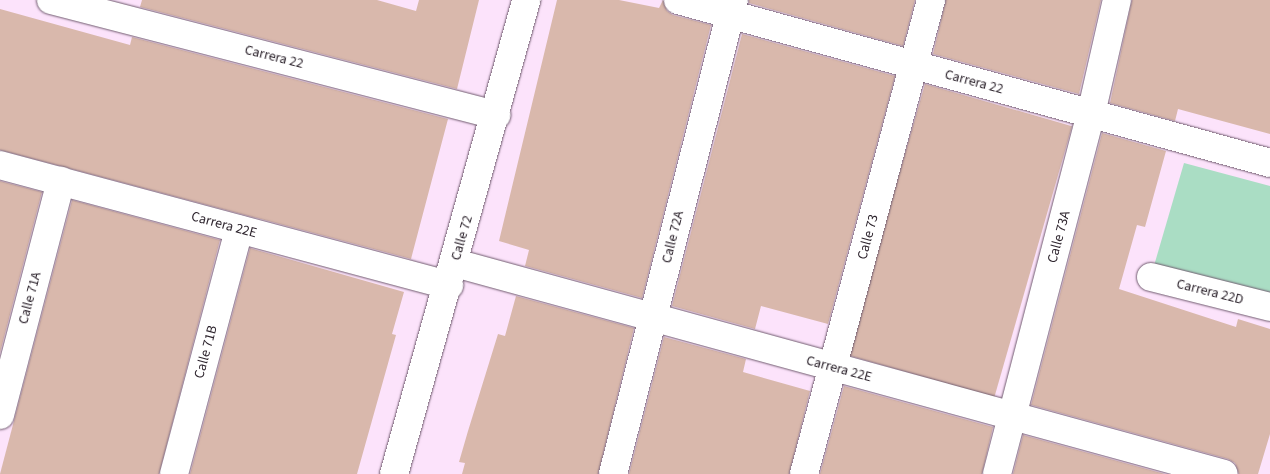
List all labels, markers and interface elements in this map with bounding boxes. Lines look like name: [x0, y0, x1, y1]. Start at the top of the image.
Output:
street label: Carrera 22: [243, 42, 305, 72]
street label: Carrera 22: [943, 66, 1005, 98]
street label: Carrera 22E: [189, 208, 259, 242]
street label: Calle 72A: [658, 209, 688, 265]
street label: Calle 73A: [1044, 209, 1074, 265]
street label: Calle 73: [854, 213, 882, 261]
street label: Calle 72: [448, 214, 476, 262]
street label: Calle 71A: [15, 270, 45, 326]
street label: Carrera 22D: [1175, 276, 1245, 308]
street label: Calle 71B: [191, 324, 221, 380]
street label: Carrera 22E: [804, 352, 874, 386]

